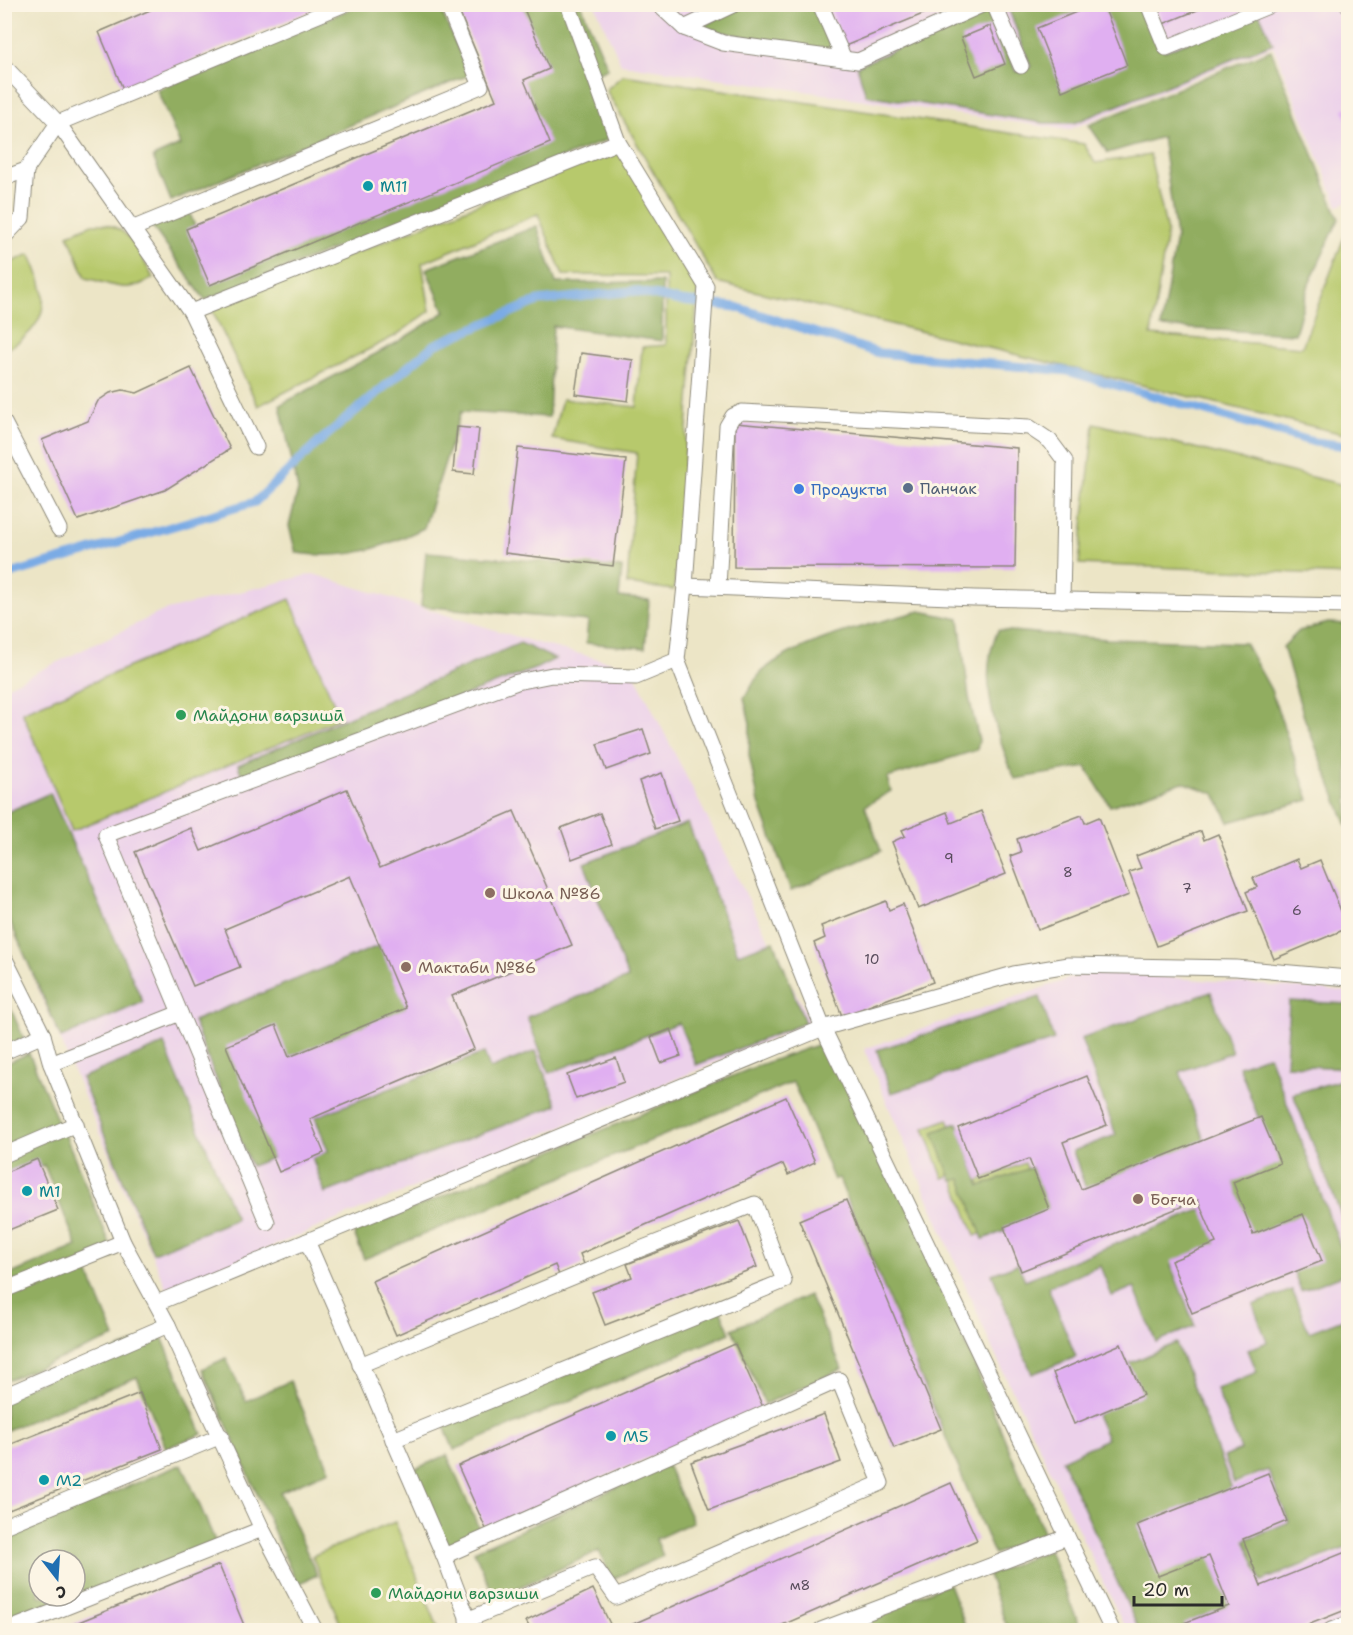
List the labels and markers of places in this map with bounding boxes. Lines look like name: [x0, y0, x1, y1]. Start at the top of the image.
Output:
place label: M11: [380, 176, 408, 197]
marker: M11: [361, 179, 375, 193]
place label: Панчак: [920, 478, 977, 499]
place label: Продукты: [811, 479, 887, 500]
marker: Панчак: [901, 481, 915, 495]
marker: Продукты: [792, 482, 806, 496]
place label: Майдони варзишӣ: [193, 705, 344, 726]
marker: Майдони варзишӣ: [174, 708, 188, 722]
place label: Школа №86: [502, 883, 601, 904]
marker: Школа №86: [483, 886, 497, 900]
place label: Мактаби №86: [418, 957, 536, 978]
marker: Мактаби №86: [399, 960, 413, 974]
place label: M1: [39, 1181, 61, 1202]
marker: M1: [20, 1184, 34, 1198]
place label: Боғча: [1150, 1189, 1196, 1210]
marker: Боғча: [1131, 1192, 1145, 1206]
place label: М5: [623, 1426, 649, 1447]
marker: М5: [604, 1429, 618, 1443]
place label: М2: [56, 1470, 82, 1491]
marker: М2: [37, 1473, 51, 1487]
place label: Майдони варзиши: [388, 1583, 539, 1604]
marker: Майдони варзиши: [369, 1586, 383, 1600]

